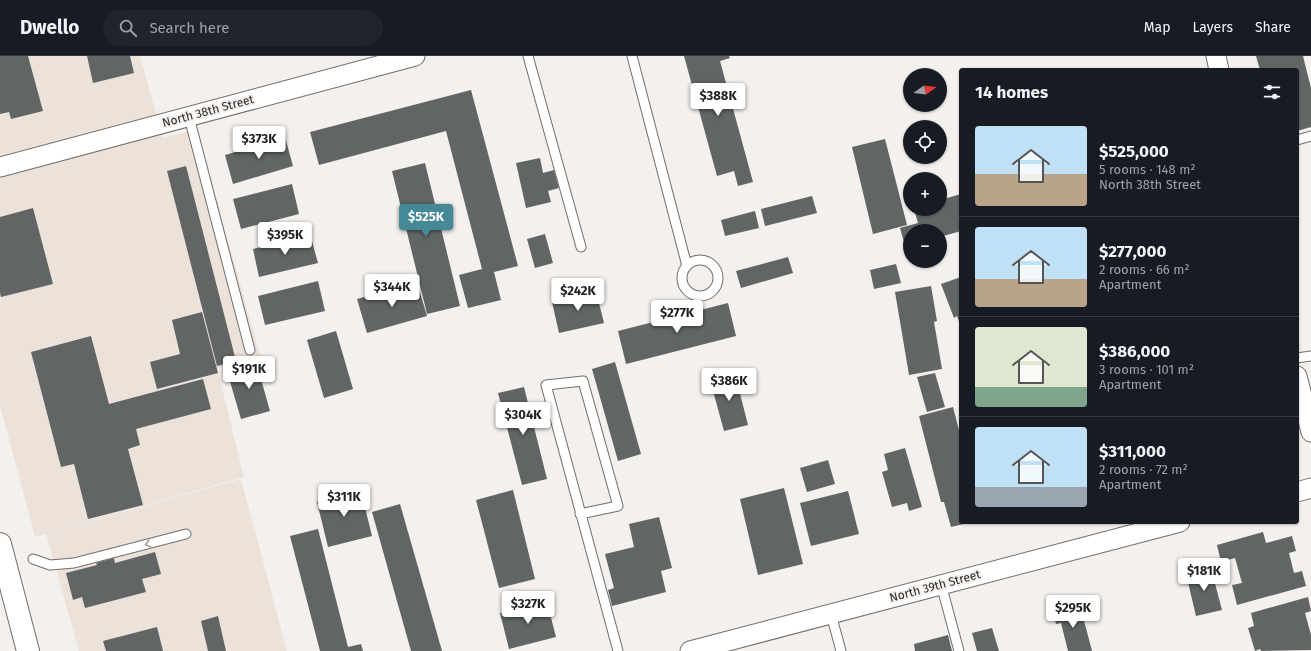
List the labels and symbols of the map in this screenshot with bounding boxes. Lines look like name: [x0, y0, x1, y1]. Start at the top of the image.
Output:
north arrow: [903, 68, 947, 112]
pin: $388K: [690, 83, 746, 117]
street label: North 38th Street: [161, 92, 256, 130]
pin: $373K: [231, 126, 287, 160]
pin: $525K: [398, 204, 454, 238]
pin: $395K: [257, 222, 313, 256]
pin: $344K: [364, 274, 420, 308]
pin: $242K: [550, 278, 606, 312]
pin: $277K: [649, 300, 705, 334]
pin: $191K: [221, 356, 277, 390]
pin: $386K: [701, 368, 757, 402]
pin: $304K: [495, 402, 551, 436]
pin: $311K: [316, 484, 372, 518]
one-way arrow: [145, 539, 152, 548]
pin: $181K: [1176, 558, 1232, 592]
street label: North 39th Street: [888, 567, 983, 605]
pin: $327K: [500, 591, 556, 625]
pin: $295K: [1045, 595, 1101, 629]

